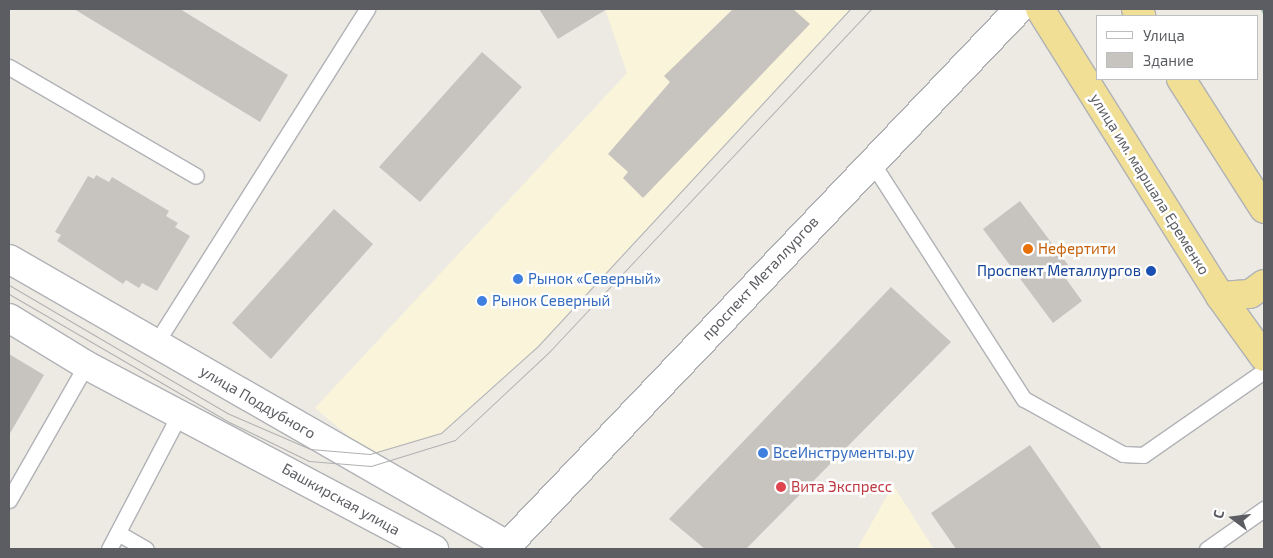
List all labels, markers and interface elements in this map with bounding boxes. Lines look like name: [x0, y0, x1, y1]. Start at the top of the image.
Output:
legend: [1096, 15, 1258, 80]
text: Улица: [1143, 26, 1185, 44]
text: Здание: [1143, 51, 1194, 69]
street label: улица им. маршала Еременко: [1087, 90, 1213, 278]
street label: проспект Металлургов: [698, 212, 822, 344]
place label: Нефертити: [1038, 240, 1116, 258]
marker: Нефертити: [1022, 243, 1034, 255]
place label: Проспект Металлургов: [977, 262, 1141, 280]
marker: Проспект Металлургов: [1145, 265, 1157, 277]
place label: Рынок «Северный»: [528, 270, 661, 288]
marker: Рынок «Северный»: [512, 273, 524, 285]
place label: Рынок Северный: [492, 292, 610, 310]
marker: Рынок Северный: [476, 295, 488, 307]
street label: улица Поддубного: [197, 362, 319, 442]
place label: ВсеИнструменты.ру: [773, 444, 914, 462]
marker: ВсеИнструменты.ру: [757, 447, 769, 459]
street label: Башкирская улица: [279, 459, 403, 539]
place label: Вита Экспресс: [791, 478, 892, 496]
marker: Вита Экспресс: [775, 481, 787, 493]
north arrow: [1208, 493, 1258, 543]
text: С: [1209, 508, 1227, 520]

